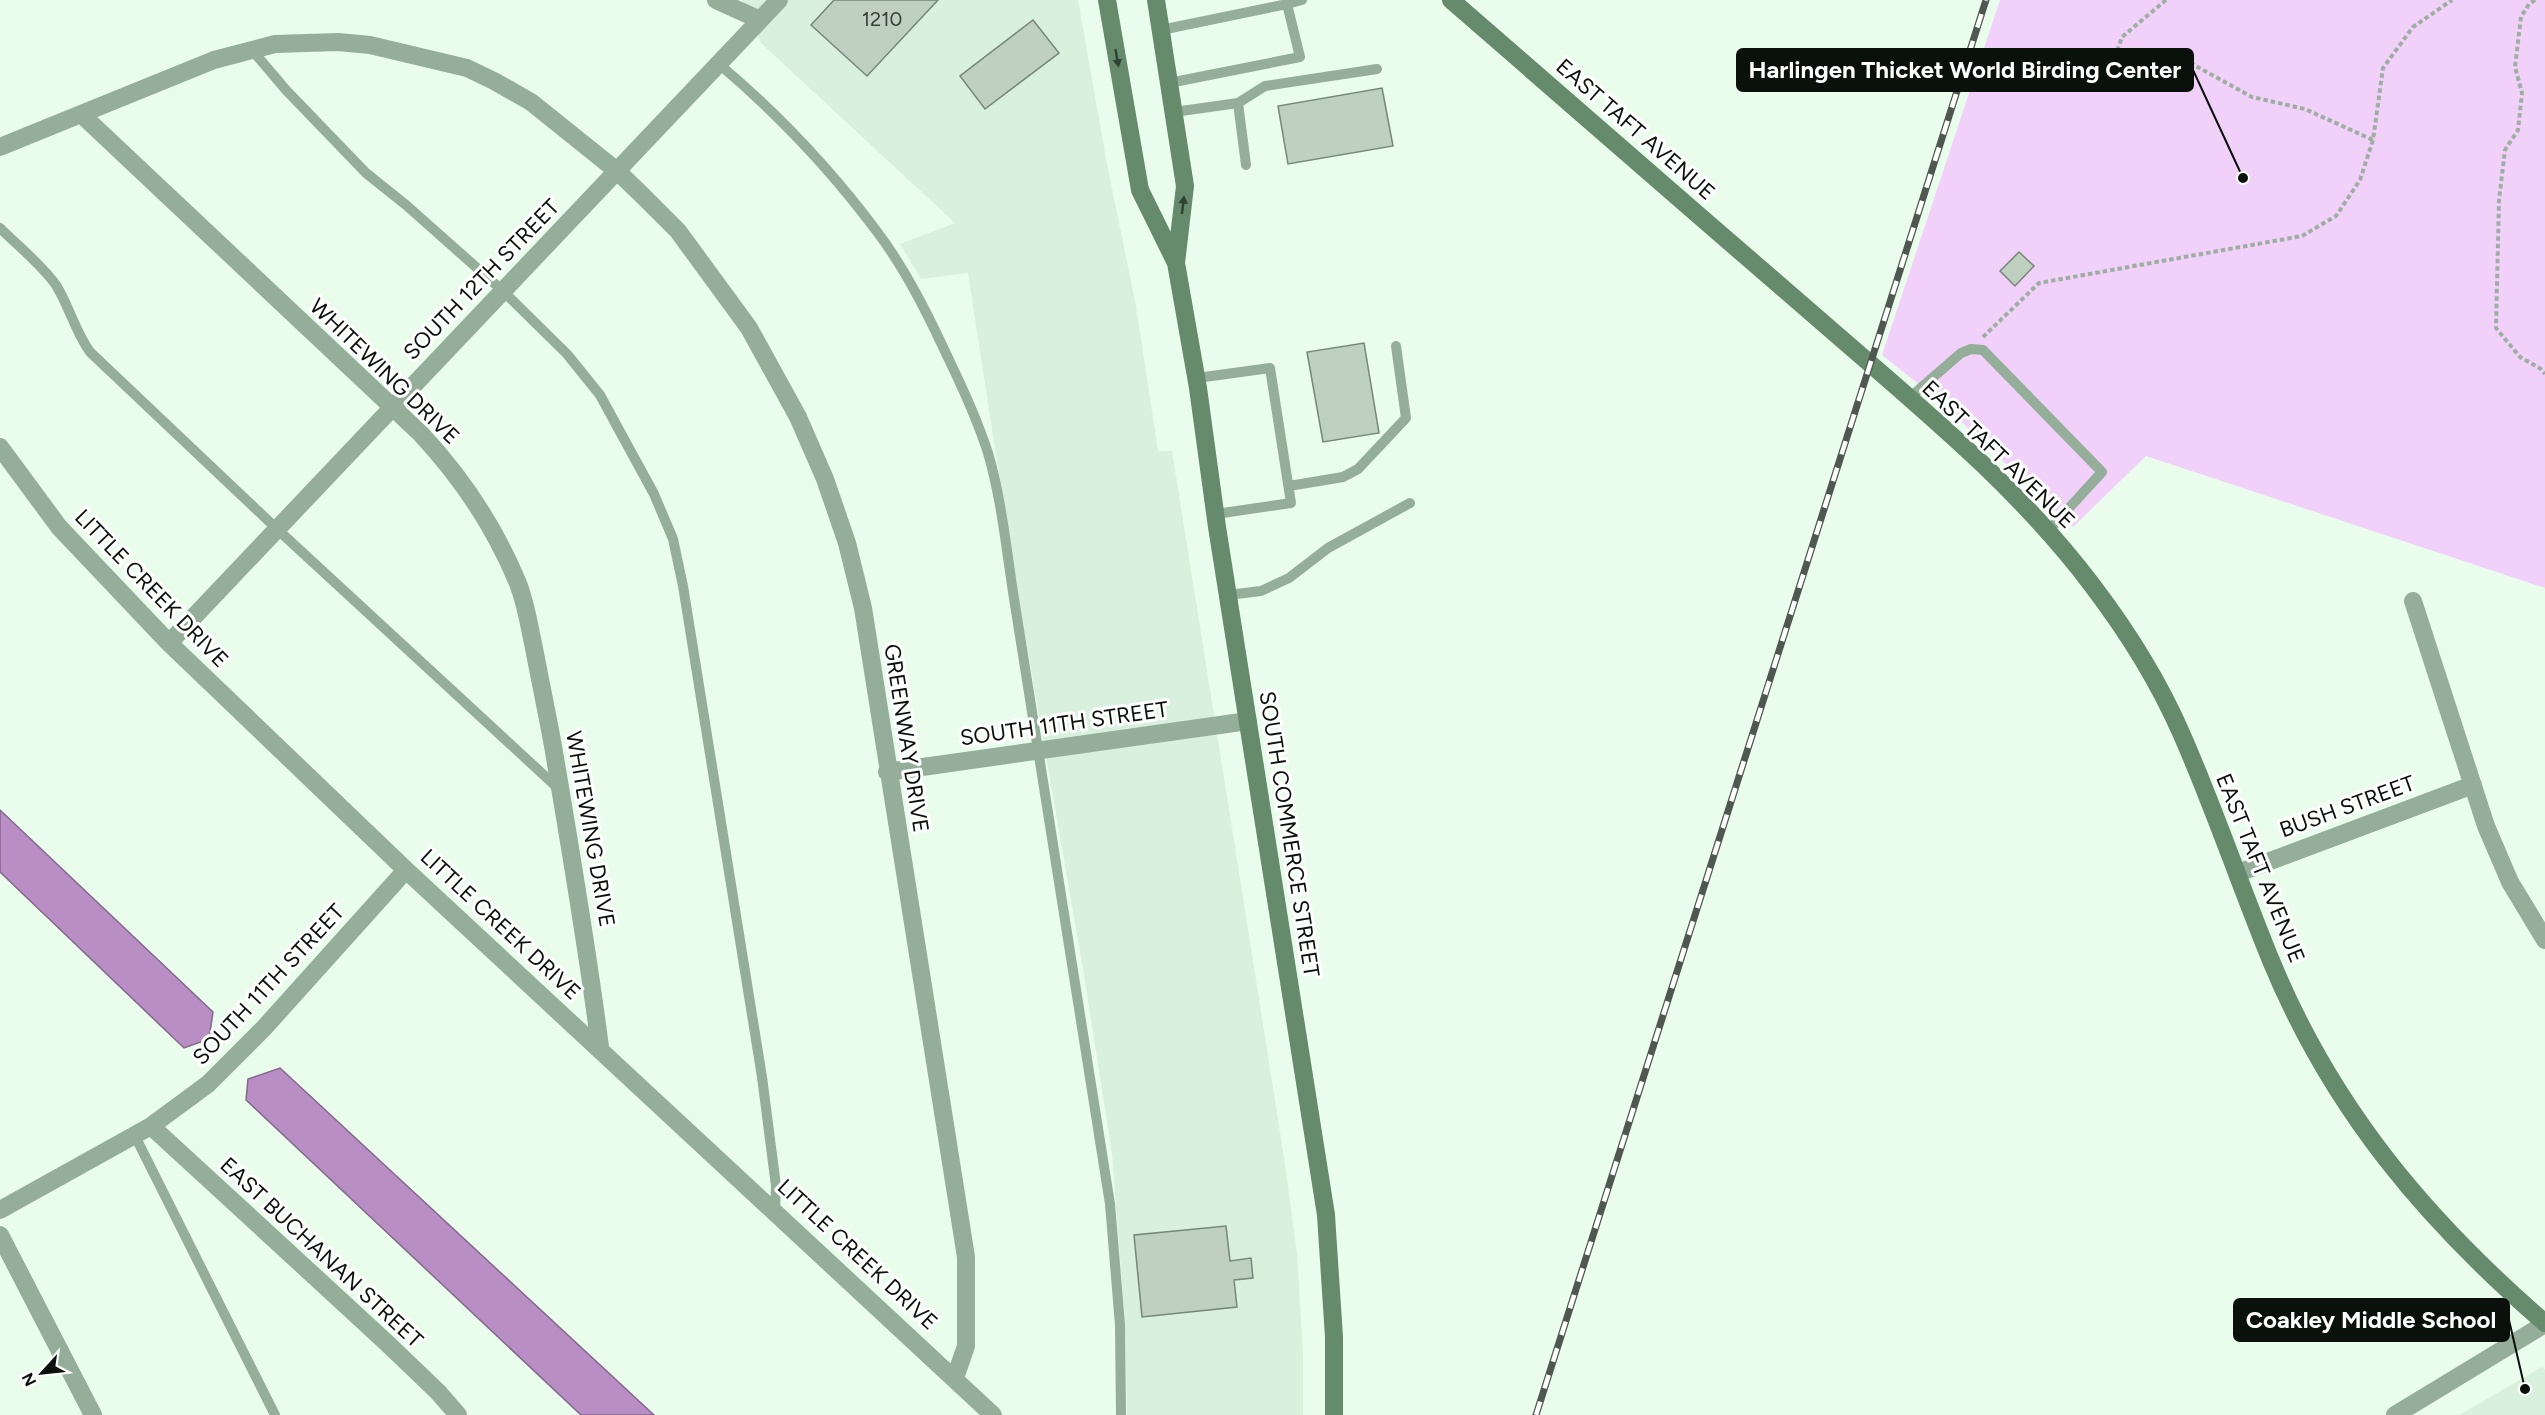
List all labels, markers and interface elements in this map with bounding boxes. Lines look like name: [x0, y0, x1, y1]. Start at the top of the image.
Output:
house number: 1210: [862, 7, 902, 31]
one-way arrow: [1113, 48, 1122, 67]
callout: Harlingen Thicket World Birding Center: [1737, 49, 2193, 91]
street label: EAST TAFT AVENUE: [1551, 53, 1721, 206]
text: Harlingen Thicket World Birding Center: [1749, 55, 2181, 84]
street label: SOUTH 12TH STREET: [398, 193, 565, 365]
one-way arrow: [1178, 195, 1188, 214]
street label: WHITEWING DRIVE: [304, 293, 465, 450]
street label: EAST TAFT AVENUE: [1917, 375, 2081, 534]
street label: LITTLE CREEK DRIVE: [69, 504, 234, 673]
street label: GREENWAY DRIVE: [878, 642, 935, 834]
street label: SOUTH COMMERCE STREET: [1254, 689, 1325, 979]
street label: SOUTH 11TH STREET: [958, 696, 1170, 751]
street label: WHITEWING DRIVE: [560, 729, 621, 929]
street label: BUSH STREET: [2276, 769, 2419, 843]
street label: EAST TAFT AVENUE: [2210, 770, 2311, 967]
street label: LITTLE CREEK DRIVE: [415, 843, 586, 1006]
street label: SOUTH 11TH STREET: [187, 898, 350, 1070]
street label: EAST BUCHANAN STREET: [215, 1151, 429, 1353]
street label: LITTLE CREEK DRIVE: [772, 1173, 943, 1336]
callout: Coakley Middle School: [2234, 1299, 2509, 1341]
text: Coakley Middle School: [2246, 1305, 2496, 1334]
north arrow: [12, 1343, 72, 1403]
text: N: [18, 1370, 40, 1389]

